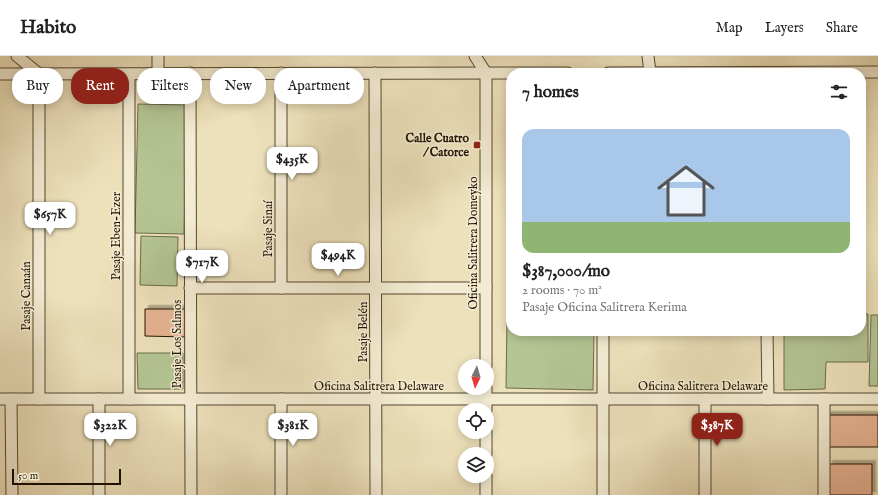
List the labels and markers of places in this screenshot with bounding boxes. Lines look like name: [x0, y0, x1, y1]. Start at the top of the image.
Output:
place label: Calle Cuatro / Catorce: [406, 131, 470, 160]
marker: Calle Cuatro / Catorce: [472, 140, 482, 150]
pin: $435K: [264, 147, 320, 181]
pin: $657K: [22, 202, 78, 236]
pin: $494K: [310, 243, 366, 277]
pin: $717K: [174, 250, 230, 284]
pin: $322K: [82, 413, 138, 447]
pin: $381K: [265, 413, 321, 447]
pin: $387K: [689, 413, 745, 447]

